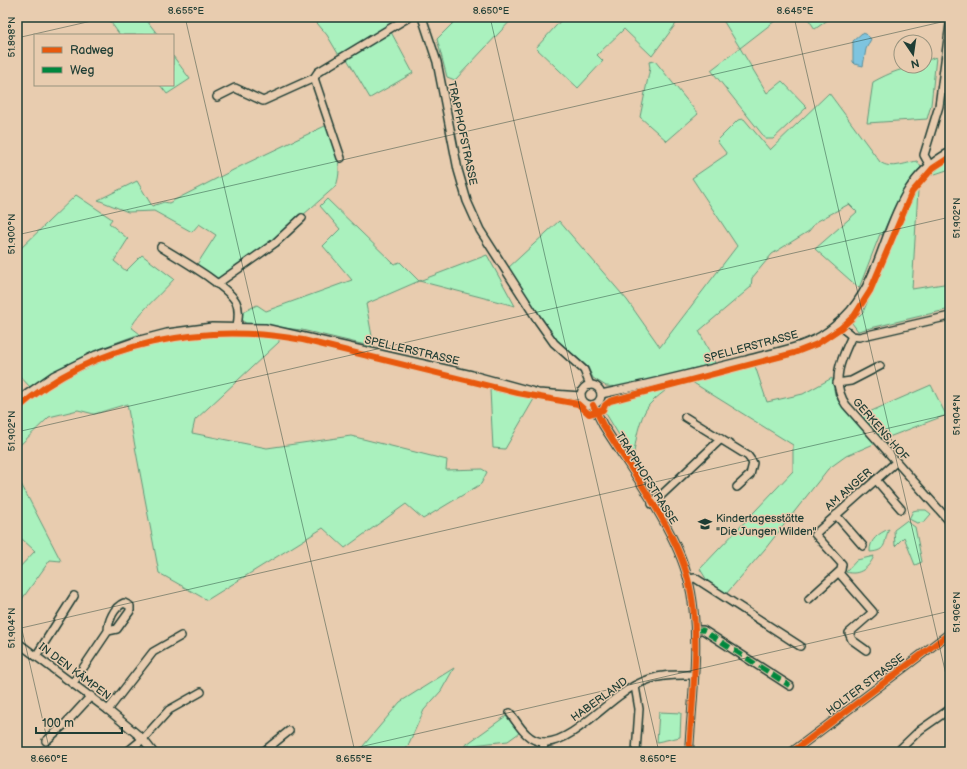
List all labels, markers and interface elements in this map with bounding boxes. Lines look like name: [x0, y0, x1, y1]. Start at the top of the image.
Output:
text: 8.655°E: [168, 5, 205, 17]
text: 8.650°E: [473, 5, 510, 17]
text: 8.645°E: [777, 5, 814, 17]
text: 51.898°N: [6, 16, 18, 58]
legend: [34, 34, 174, 86]
north arrow: [893, 34, 933, 74]
text: Radweg: [70, 43, 114, 58]
text: N: [910, 56, 921, 71]
text: Weg: [70, 63, 94, 78]
street label: TRAPPHOFSTRASSE: [445, 80, 480, 186]
text: 51.902°N: [951, 198, 963, 238]
text: 51.900°N: [6, 213, 18, 255]
street label: SPELLERSTRASSE: [703, 328, 800, 365]
street label: SPELLERSTRASSE: [363, 333, 460, 368]
text: 51.904°N: [951, 394, 963, 436]
street label: GERKENS HOF: [850, 395, 912, 464]
text: 51.902°N: [6, 411, 18, 451]
street label: TRAPPHOFSTRASSE: [613, 430, 680, 527]
street label: AM ANGER: [822, 465, 874, 513]
place label: Kindertagesstätte "Die Jungen Wilden": [716, 512, 817, 538]
school or university icon: Kindertagesstätte "Die Jungen Wilden": [697, 516, 713, 532]
text: 51.906°N: [951, 591, 963, 633]
text: 51.904°N: [6, 607, 18, 649]
street label: IN DEN KÄMPEN: [36, 639, 114, 703]
street label: HOLTER STRASSE: [824, 651, 907, 718]
street label: HABERLAND: [568, 675, 630, 724]
scale bar: [36, 709, 122, 735]
text: 100 m: [42, 716, 74, 731]
text: 8.660°E: [30, 753, 68, 765]
text: 8.655°E: [336, 753, 373, 765]
text: 8.650°E: [640, 753, 677, 765]

